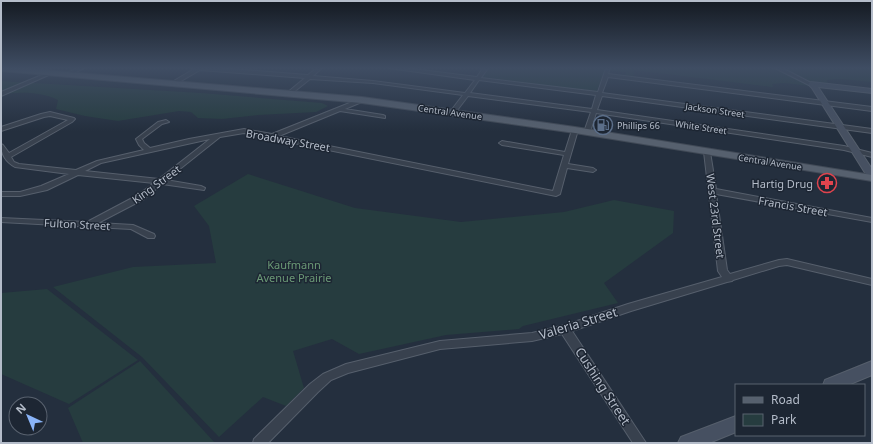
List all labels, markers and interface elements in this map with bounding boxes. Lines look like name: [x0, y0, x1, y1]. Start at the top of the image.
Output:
street label: Jackson Street: [684, 99, 746, 121]
street label: Central Avenue: [417, 101, 483, 123]
fuel station icon: Phillips 66: [592, 114, 614, 136]
street label: White Street: [674, 117, 728, 137]
place label: Phillips 66: [617, 119, 660, 132]
street label: Broadway Street: [245, 125, 331, 155]
street label: Central Avenue: [737, 151, 803, 173]
street label: King Street: [129, 161, 183, 207]
pharmacy icon: Hartig Drug: [816, 172, 838, 194]
street label: West 23rd Street: [703, 173, 729, 259]
place label: Hartig Drug: [752, 176, 813, 191]
street label: Francis Street: [757, 193, 829, 219]
street label: Fulton Street: [43, 215, 111, 233]
park label: Kaufmann Avenue Prairie: [256, 257, 332, 285]
street label: Valeria Street: [537, 302, 620, 343]
street label: Cushing Street: [571, 344, 635, 429]
legend: [735, 384, 865, 436]
text: Road: [771, 391, 800, 408]
north arrow: [8, 396, 48, 436]
text: N: [12, 400, 29, 417]
text: Park: [771, 411, 797, 428]

